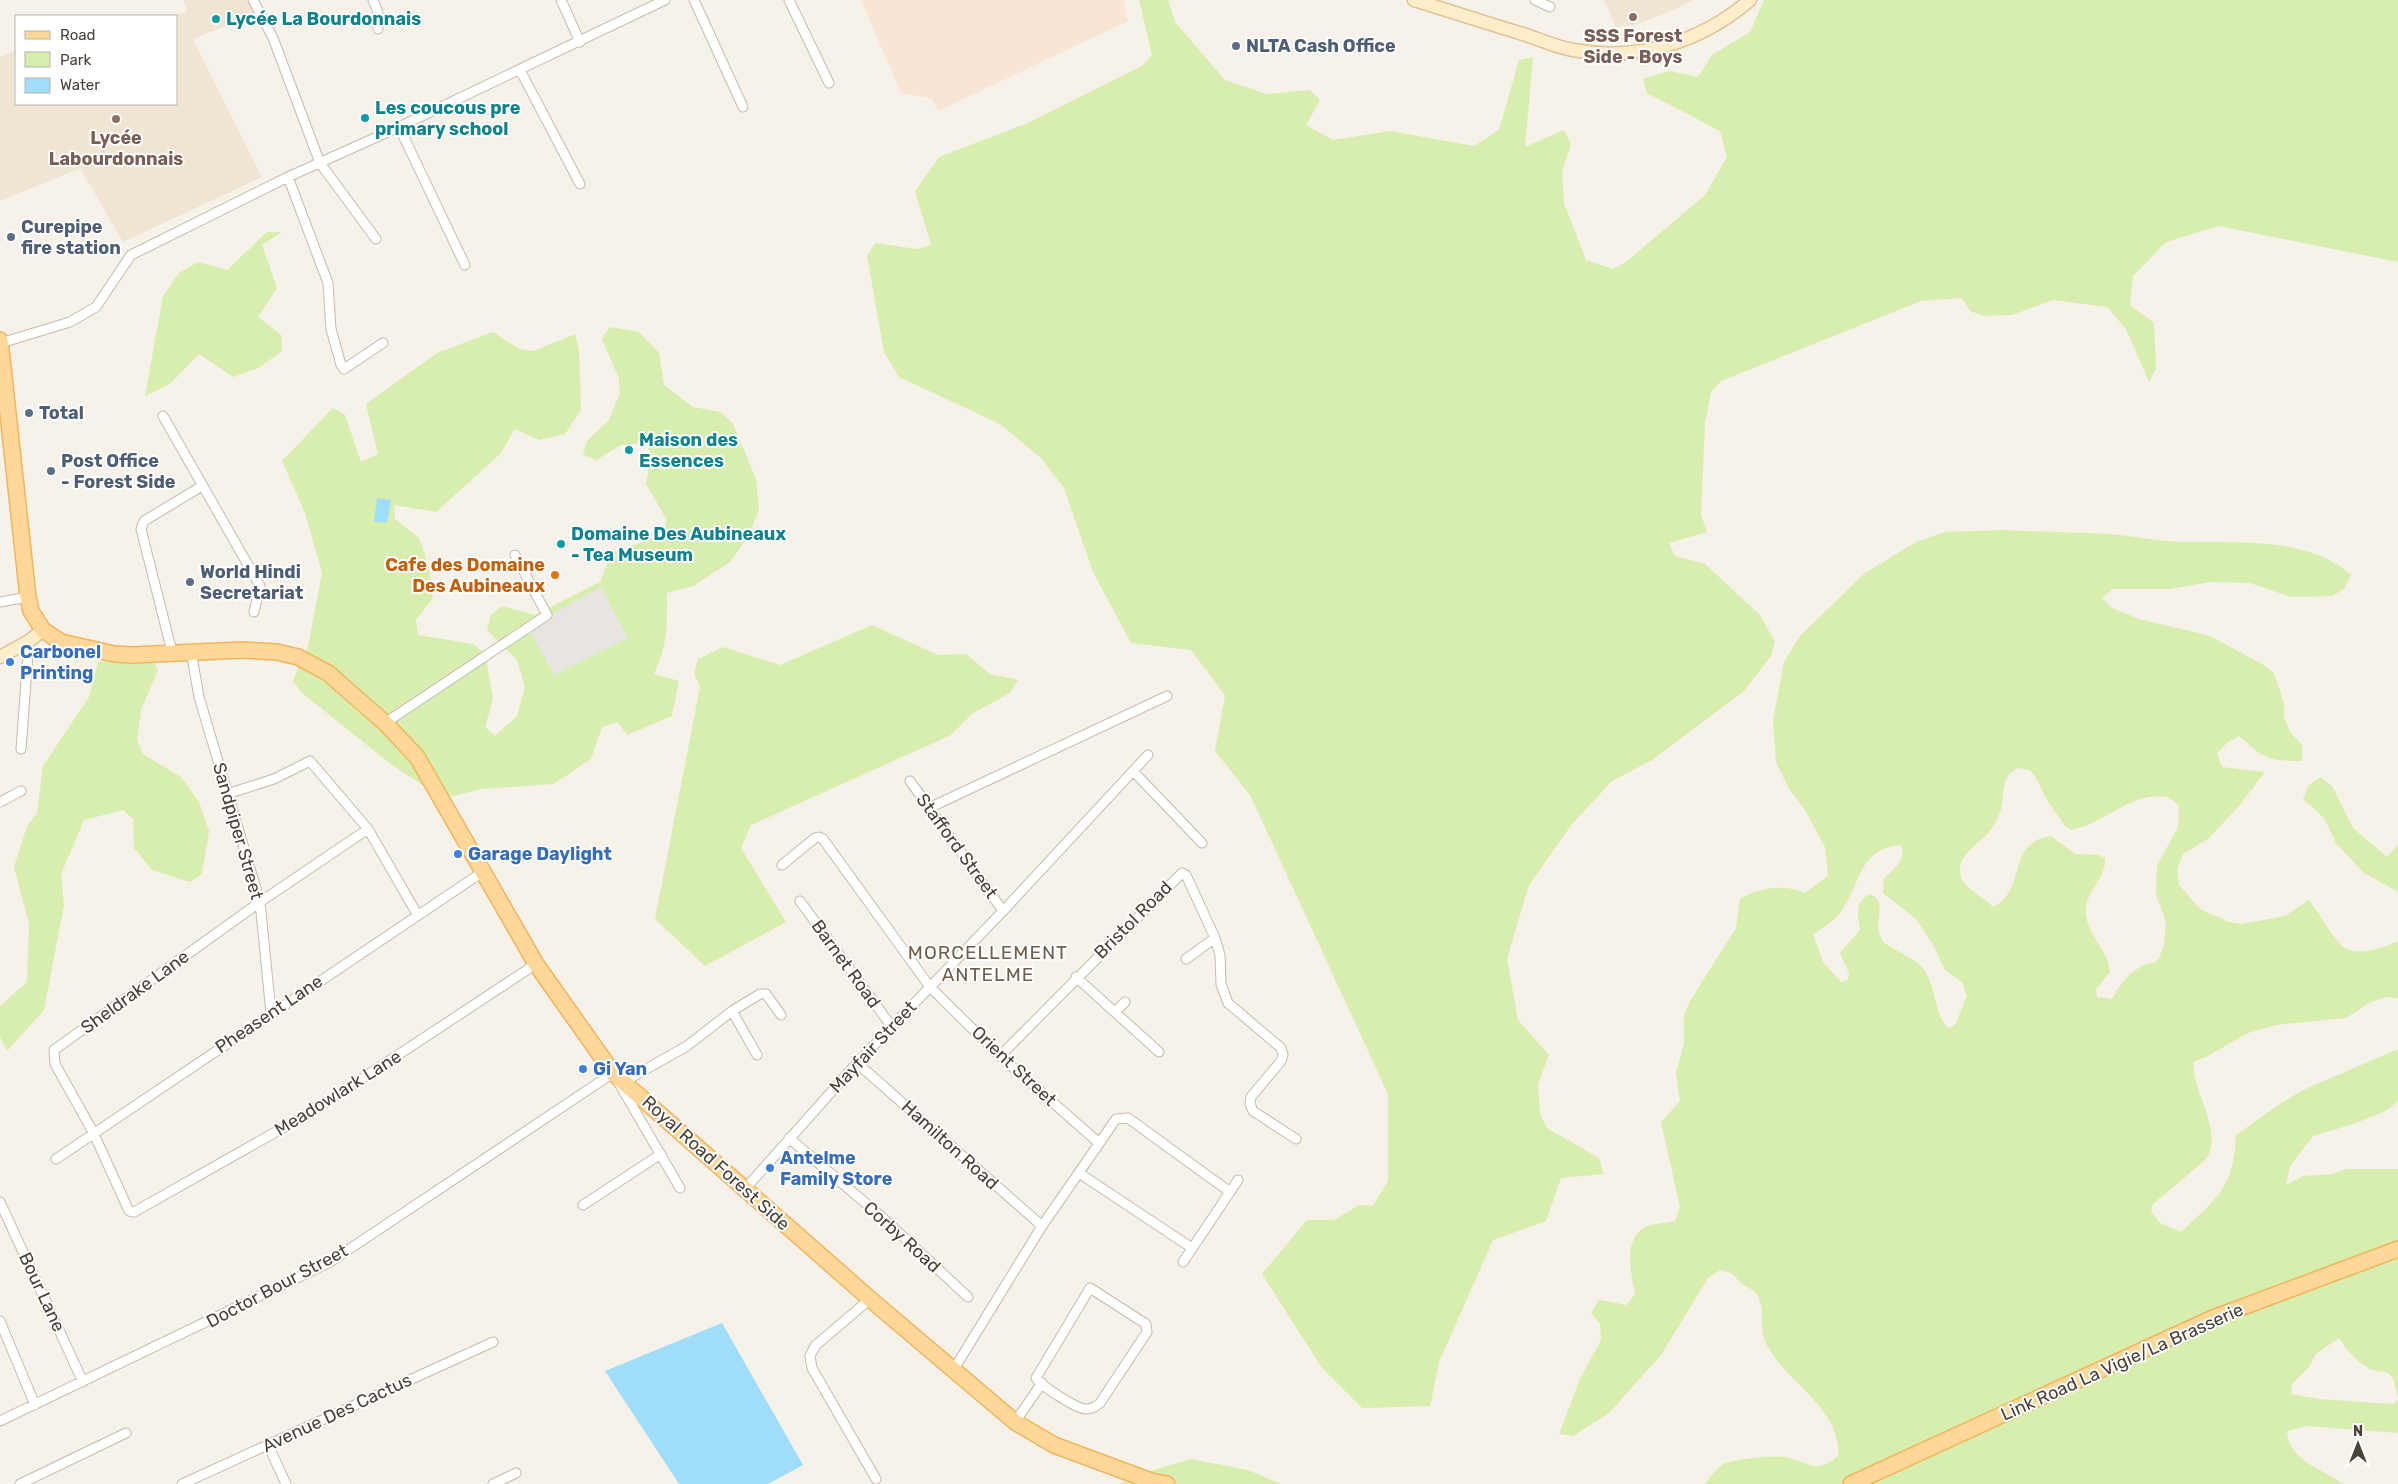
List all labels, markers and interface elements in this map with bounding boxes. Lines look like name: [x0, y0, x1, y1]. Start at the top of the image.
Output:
place label: Lycée La Bourdonnais: [226, 8, 421, 30]
marker: SSS Forest Side - Boys: [1627, 11, 1639, 23]
marker: Lycée La Bourdonnais: [210, 13, 222, 25]
legend: [15, 15, 178, 105]
place label: SSS Forest Side - Boys: [1583, 25, 1683, 68]
text: Road: [60, 26, 96, 44]
place label: NLTA Cash Office: [1246, 35, 1396, 57]
marker: NLTA Cash Office: [1230, 40, 1242, 52]
text: Park: [60, 51, 91, 69]
text: Water: [60, 76, 100, 94]
place label: Les coucous pre primary school: [375, 97, 521, 140]
marker: Les coucous pre primary school: [359, 112, 371, 124]
marker: Lycée Labourdonnais: [110, 113, 122, 125]
place label: Lycée Labourdonnais: [49, 127, 183, 170]
place label: Curepipe fire station: [21, 216, 121, 259]
marker: Curepipe fire station: [5, 231, 17, 243]
place label: Total: [39, 402, 84, 424]
marker: Total: [23, 407, 35, 419]
place label: Maison des Essences: [639, 429, 738, 472]
marker: Maison des Essences: [623, 444, 635, 456]
place label: Post Office - Forest Side: [61, 450, 176, 493]
marker: Post Office - Forest Side: [45, 465, 57, 477]
place label: Domaine Des Aubineaux - Tea Museum: [571, 523, 786, 566]
marker: Domaine Des Aubineaux - Tea Museum: [555, 538, 567, 550]
place label: Cafe des Domaine Des Aubineaux: [385, 554, 545, 597]
place label: World Hindi Secretariat: [200, 561, 303, 604]
marker: Cafe des Domaine Des Aubineaux: [549, 569, 561, 581]
marker: World Hindi Secretariat: [184, 576, 196, 588]
place label: Carbonel Printing: [20, 641, 101, 684]
marker: Carbonel Printing: [4, 656, 16, 668]
street label: Sandpiper Street: [208, 760, 268, 902]
street label: Stafford Street: [912, 789, 1002, 903]
place label: Garage Daylight: [468, 843, 612, 865]
marker: Garage Daylight: [452, 848, 464, 860]
street label: Bristol Road: [1089, 876, 1177, 964]
street label: Barnet Road: [807, 916, 885, 1012]
district label: MORCELLEMENT ANTELME: [908, 941, 1068, 986]
street label: Sheldrake Lane: [77, 945, 193, 1039]
street label: Pheasent Lane: [211, 970, 327, 1058]
street label: Mayfair Street: [825, 996, 921, 1098]
street label: Orient Street: [967, 1021, 1061, 1111]
street label: Meadowlark Lane: [271, 1045, 405, 1141]
place label: Gi Yan: [593, 1058, 647, 1080]
marker: Gi Yan: [577, 1063, 589, 1075]
street label: Royal Road Forest Side: [638, 1091, 794, 1235]
street label: Hamilton Road: [897, 1096, 1003, 1194]
place label: Antelme Family Store: [780, 1147, 893, 1190]
marker: Antelme Family Store: [764, 1162, 776, 1174]
street label: Corby Road: [859, 1197, 945, 1277]
street label: Doctor Bour Street: [203, 1239, 351, 1333]
street label: Bour Lane: [14, 1249, 70, 1335]
street label: Link Road La Vigie/La Brasserie: [1997, 1298, 2247, 1426]
street label: Avenue Des Cactus: [259, 1369, 415, 1457]
north arrow: [2333, 1419, 2383, 1469]
text: N: [2353, 1423, 2363, 1440]

